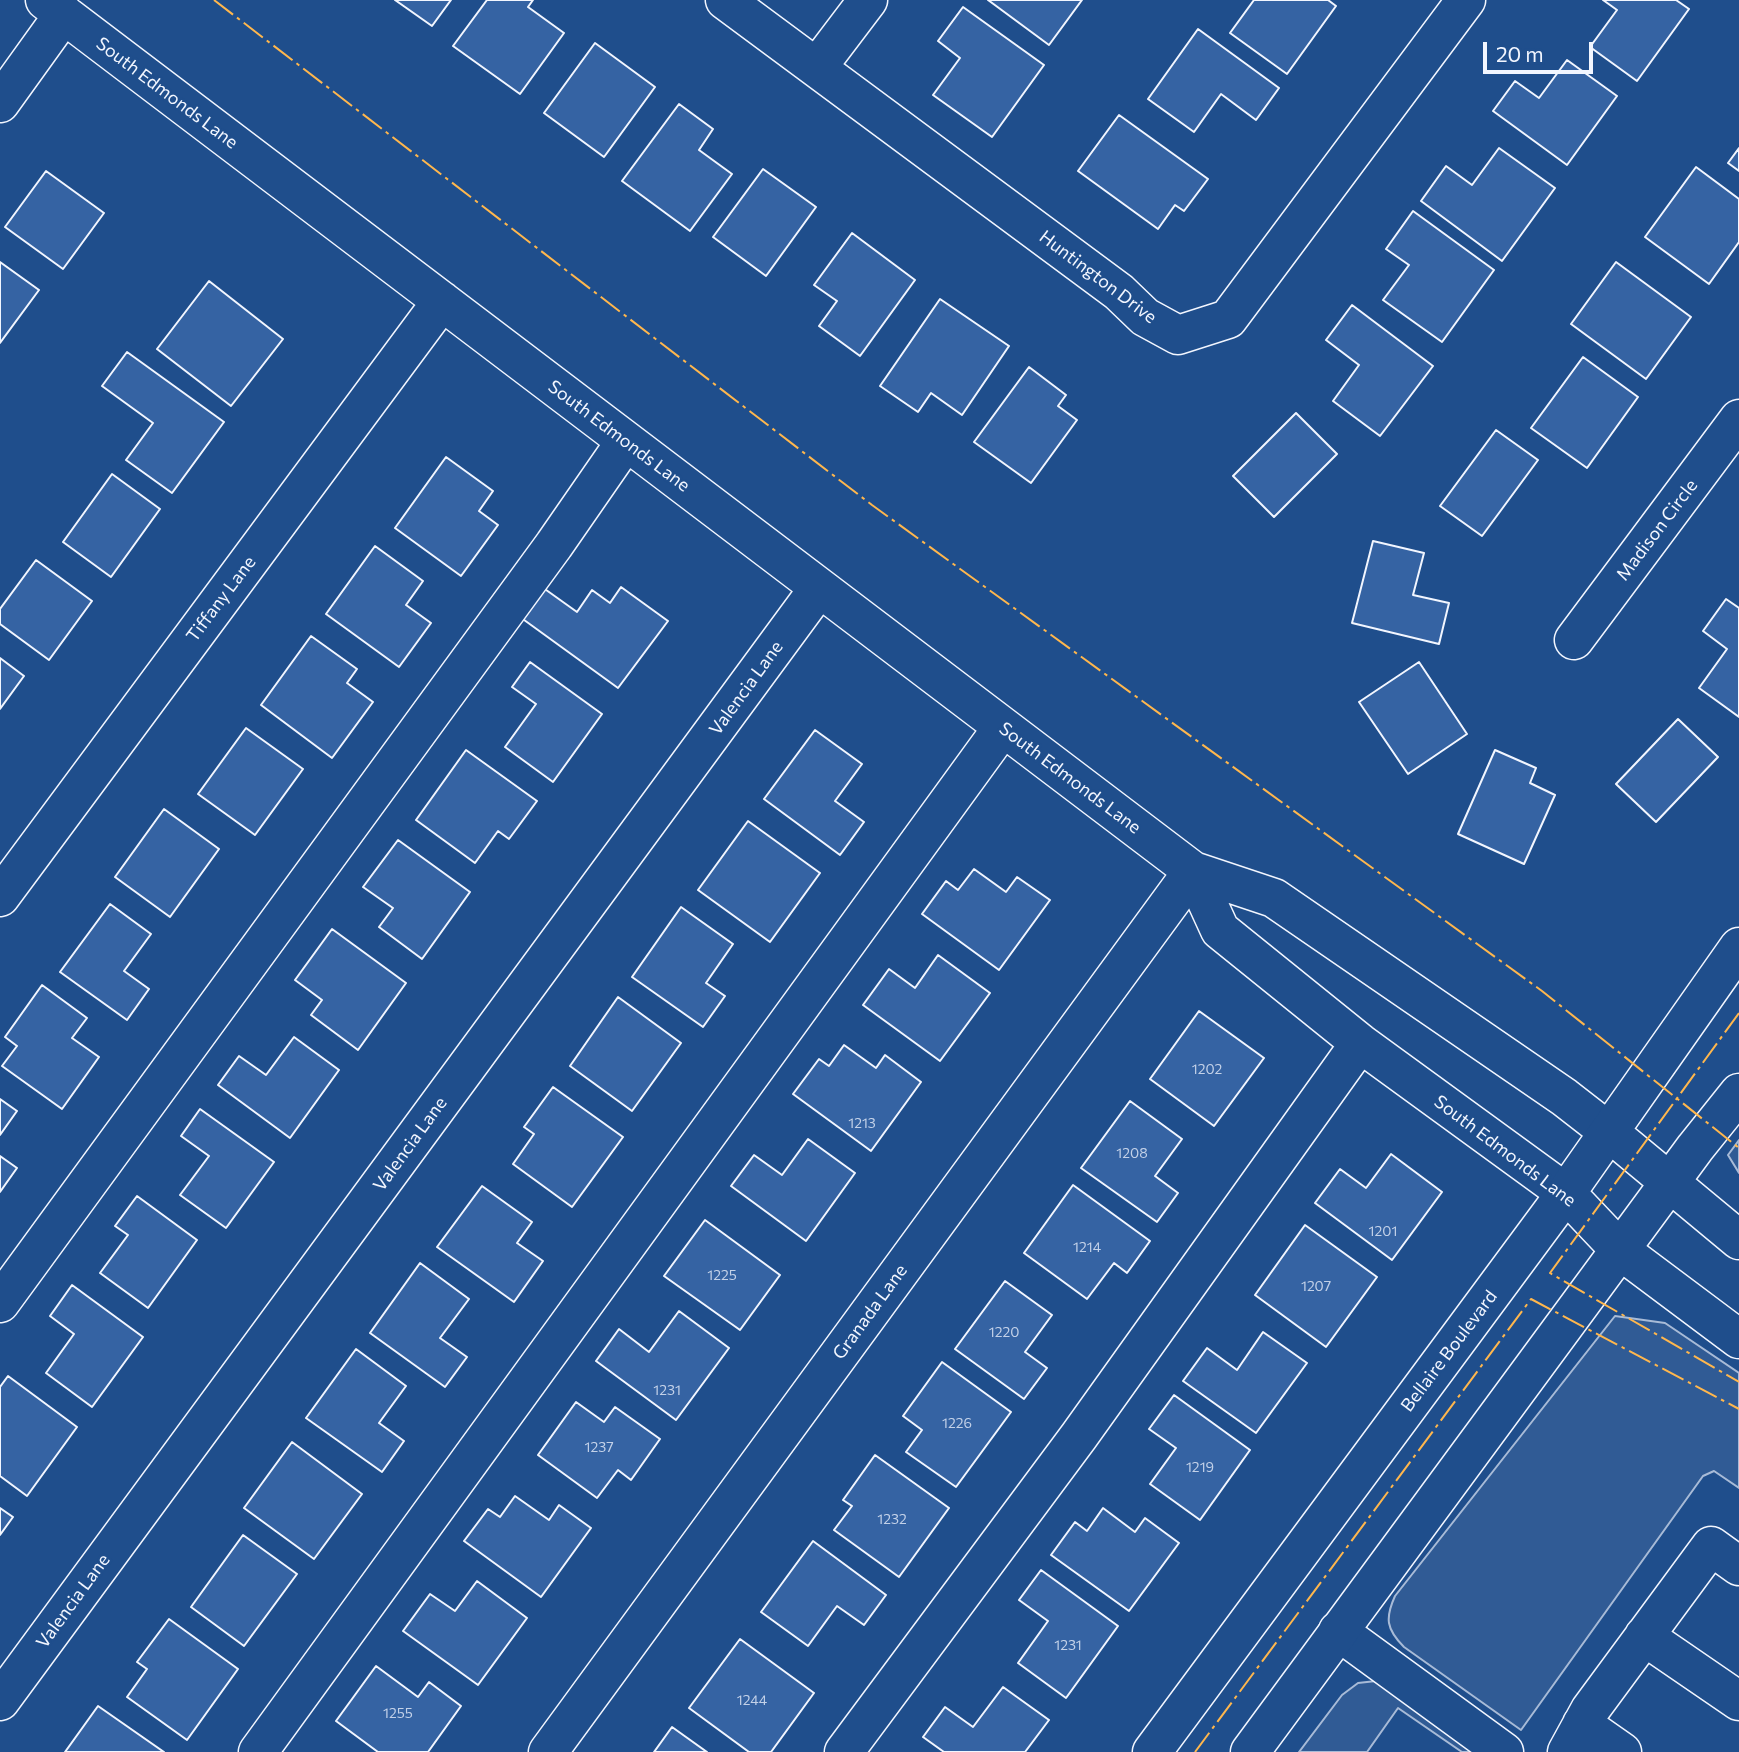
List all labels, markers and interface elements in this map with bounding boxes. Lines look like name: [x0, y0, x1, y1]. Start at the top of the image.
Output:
scale bar: [1487, 28, 1597, 72]
street label: South Edmonds Lane: [92, 33, 242, 153]
text: 20 m: [1496, 41, 1544, 66]
street label: Huntington Drive: [1035, 226, 1161, 328]
street label: South Edmonds Lane: [544, 376, 694, 496]
street label: Madison Circle: [1612, 475, 1702, 585]
street label: Tiffany Lane: [182, 552, 260, 646]
street label: Valencia Lane: [705, 637, 787, 739]
street label: South Edmonds Lane: [995, 718, 1145, 838]
house number: 1202: [1192, 1061, 1222, 1077]
street label: South Edmonds Lane: [1430, 1091, 1580, 1211]
street label: Valencia Lane: [369, 1093, 451, 1195]
house number: 1213: [848, 1115, 876, 1131]
house number: 1208: [1116, 1145, 1148, 1161]
house number: 1201: [1369, 1223, 1397, 1239]
house number: 1214: [1073, 1239, 1101, 1255]
street label: Granada Lane: [828, 1260, 912, 1364]
house number: 1225: [707, 1267, 737, 1283]
house number: 1207: [1301, 1278, 1331, 1294]
street label: Bellaire Boulevard: [1396, 1286, 1502, 1416]
house number: 1220: [989, 1324, 1019, 1340]
house number: 1231: [653, 1382, 681, 1398]
house number: 1226: [942, 1415, 972, 1431]
house number: 1237: [584, 1439, 614, 1455]
house number: 1219: [1186, 1459, 1214, 1475]
house number: 1232: [877, 1511, 907, 1527]
street label: Valencia Lane: [32, 1550, 114, 1652]
house number: 1231: [1054, 1637, 1082, 1653]
house number: 1244: [737, 1692, 767, 1708]
house number: 1255: [383, 1705, 413, 1721]

